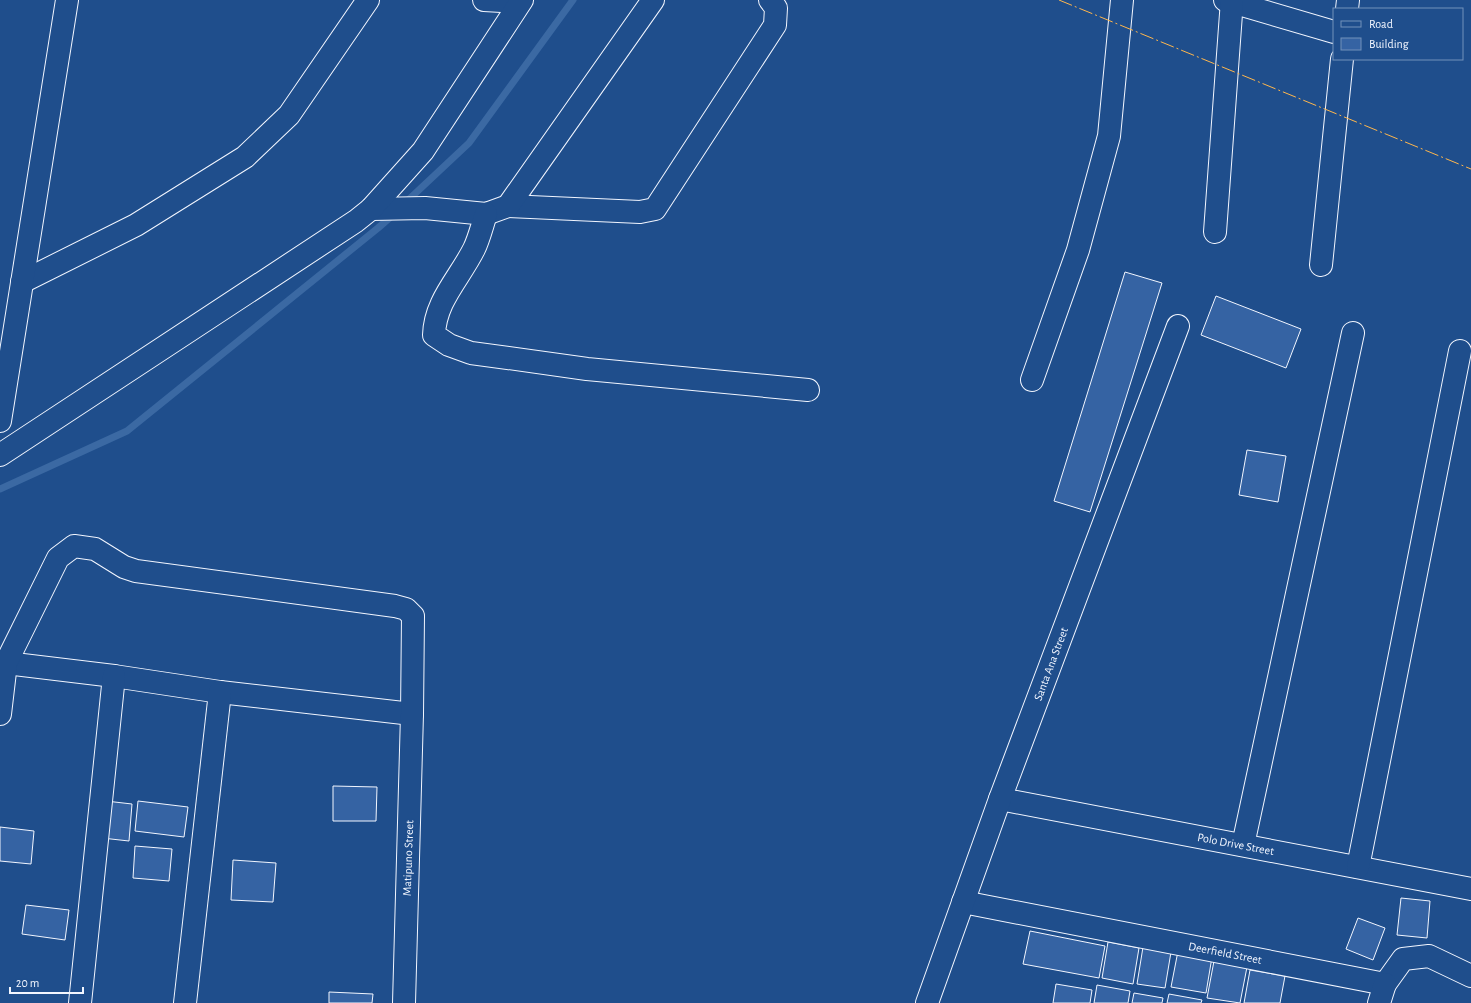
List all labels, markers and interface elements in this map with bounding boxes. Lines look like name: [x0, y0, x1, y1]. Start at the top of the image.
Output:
legend: [1333, 8, 1463, 60]
text: Road: [1369, 18, 1393, 30]
text: Building: [1369, 38, 1409, 50]
street label: Santa Ana Street: [1032, 625, 1070, 702]
street label: Matipuno Street: [401, 820, 415, 896]
street label: Polo Drive Street: [1196, 831, 1275, 857]
street label: Deerfield Street: [1187, 940, 1263, 966]
scale bar: [10, 969, 83, 995]
text: 20 m: [16, 977, 39, 989]

